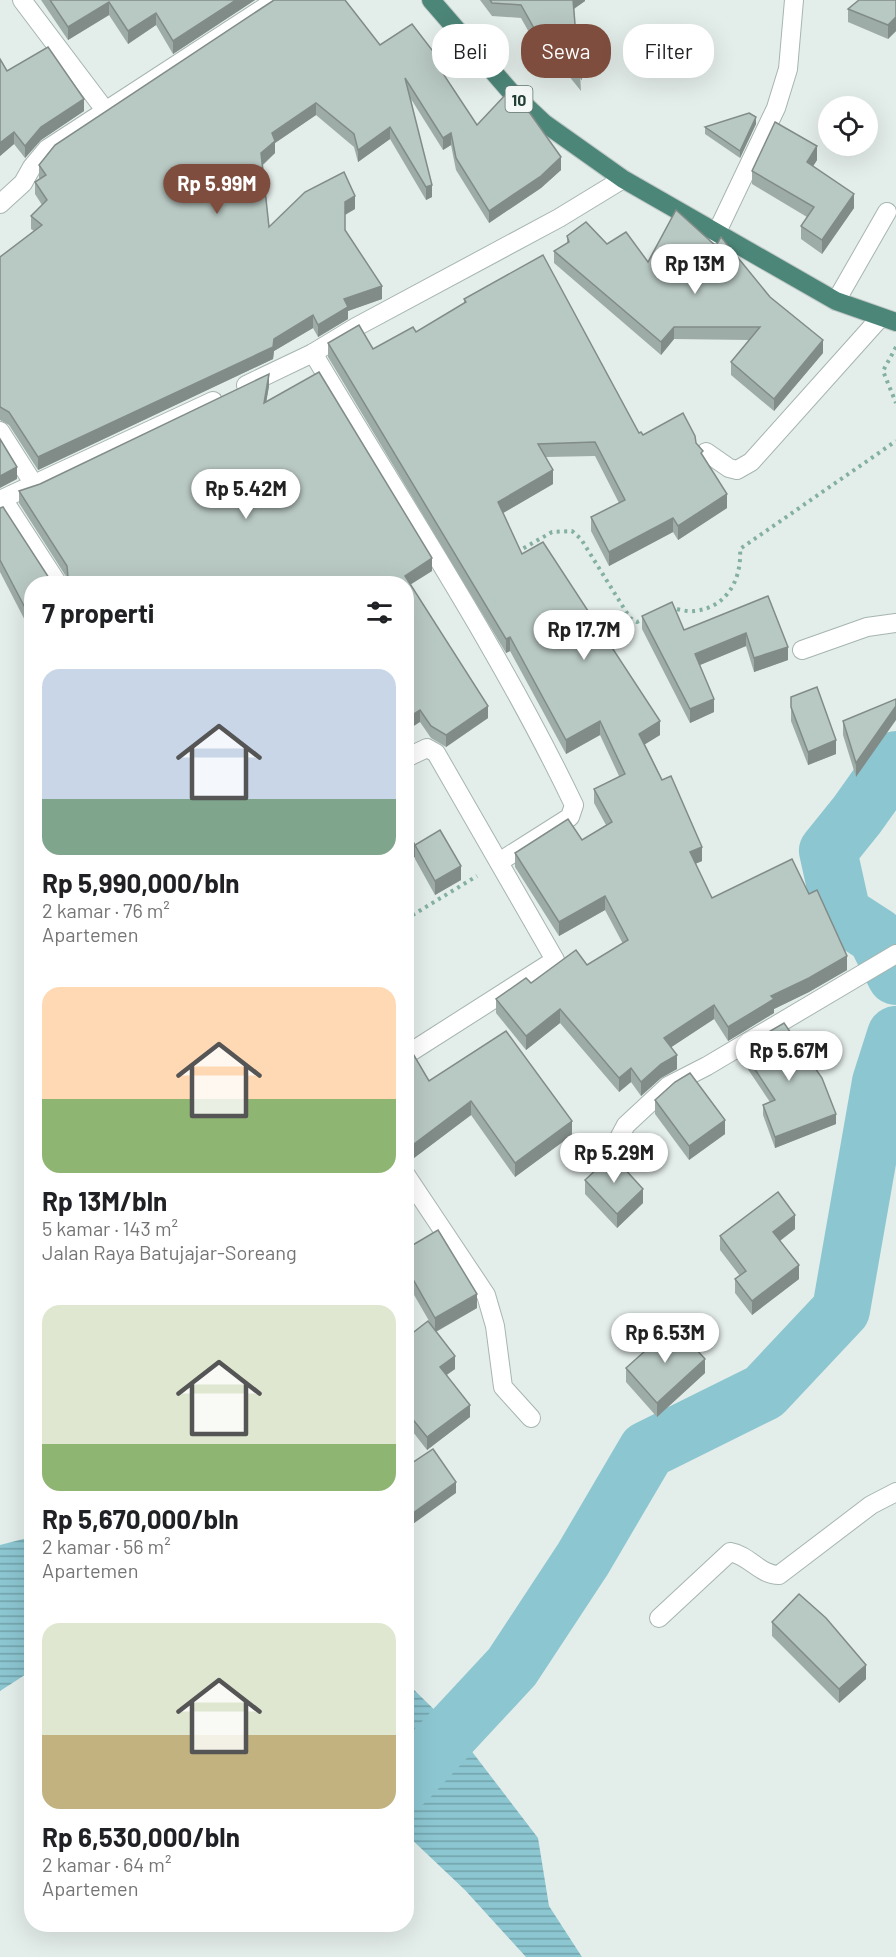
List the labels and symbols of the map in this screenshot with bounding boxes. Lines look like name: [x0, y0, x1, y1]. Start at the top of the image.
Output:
road number: 10: [506, 86, 532, 112]
pin: Rp 5.99M: [155, 164, 279, 215]
pin: Rp 13M: [646, 244, 744, 295]
pin: Rp 5.42M: [184, 469, 308, 520]
pin: Rp 17.7M: [522, 610, 646, 661]
pin: Rp 5.67M: [727, 1031, 851, 1082]
pin: Rp 5.29M: [552, 1133, 676, 1184]
pin: Rp 6.53M: [603, 1313, 727, 1364]

